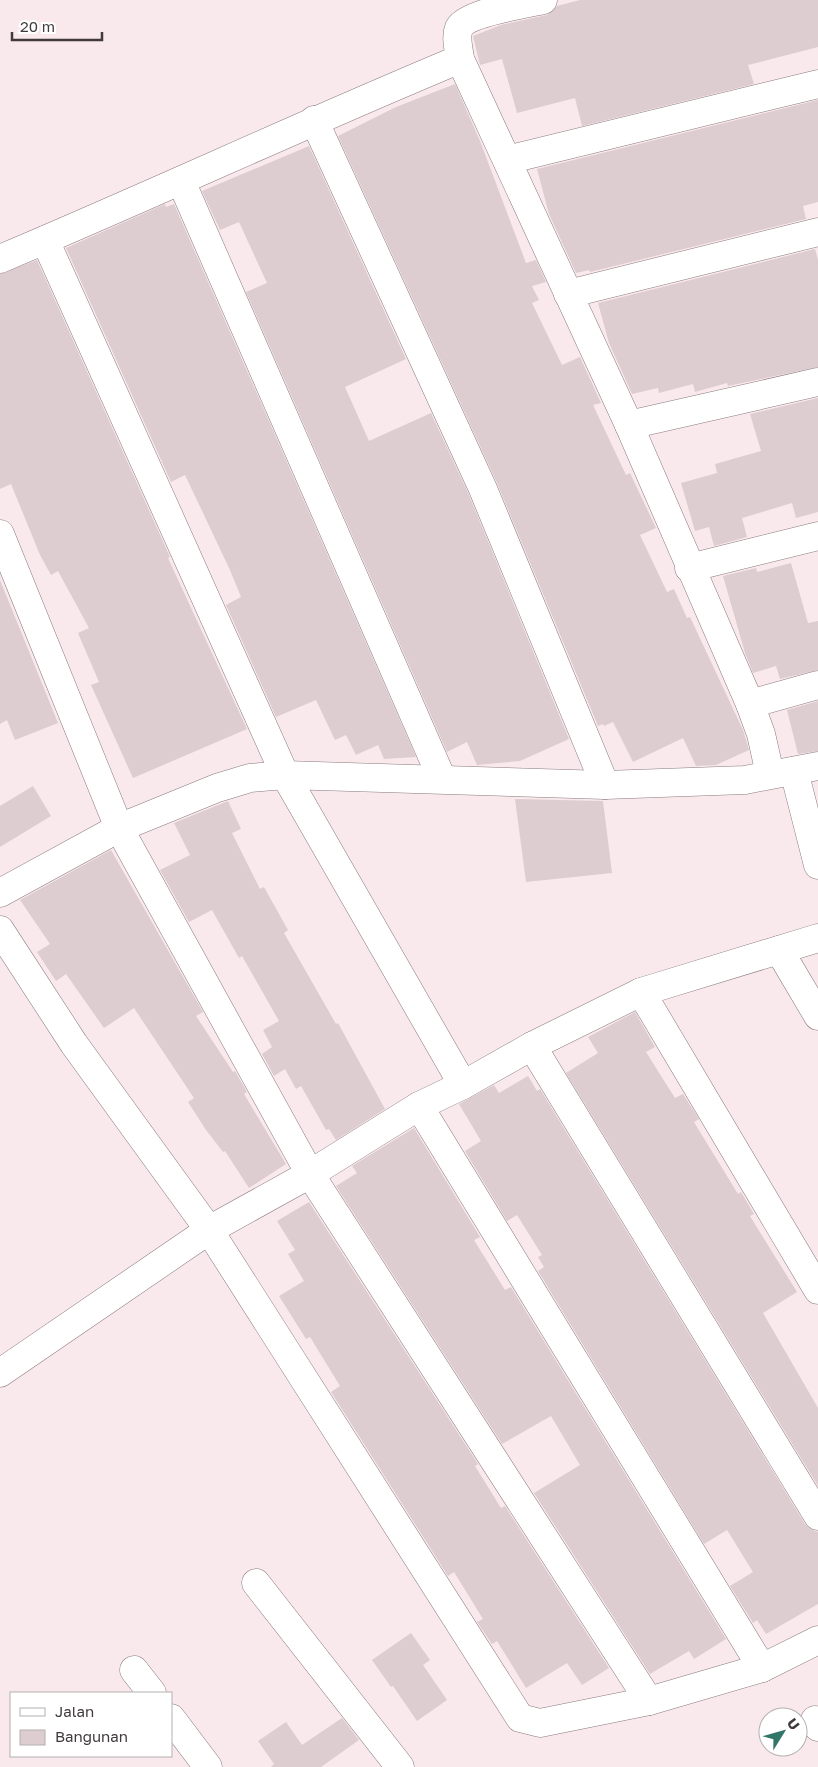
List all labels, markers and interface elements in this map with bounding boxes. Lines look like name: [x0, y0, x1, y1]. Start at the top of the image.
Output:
scale bar: [12, 10, 102, 42]
text: 20 m: [20, 17, 55, 35]
legend: [10, 1692, 172, 1757]
text: Jalan: [55, 1702, 94, 1720]
north arrow: [758, 1707, 808, 1757]
text: U: [784, 1715, 804, 1733]
text: Bangunan: [55, 1727, 128, 1745]

